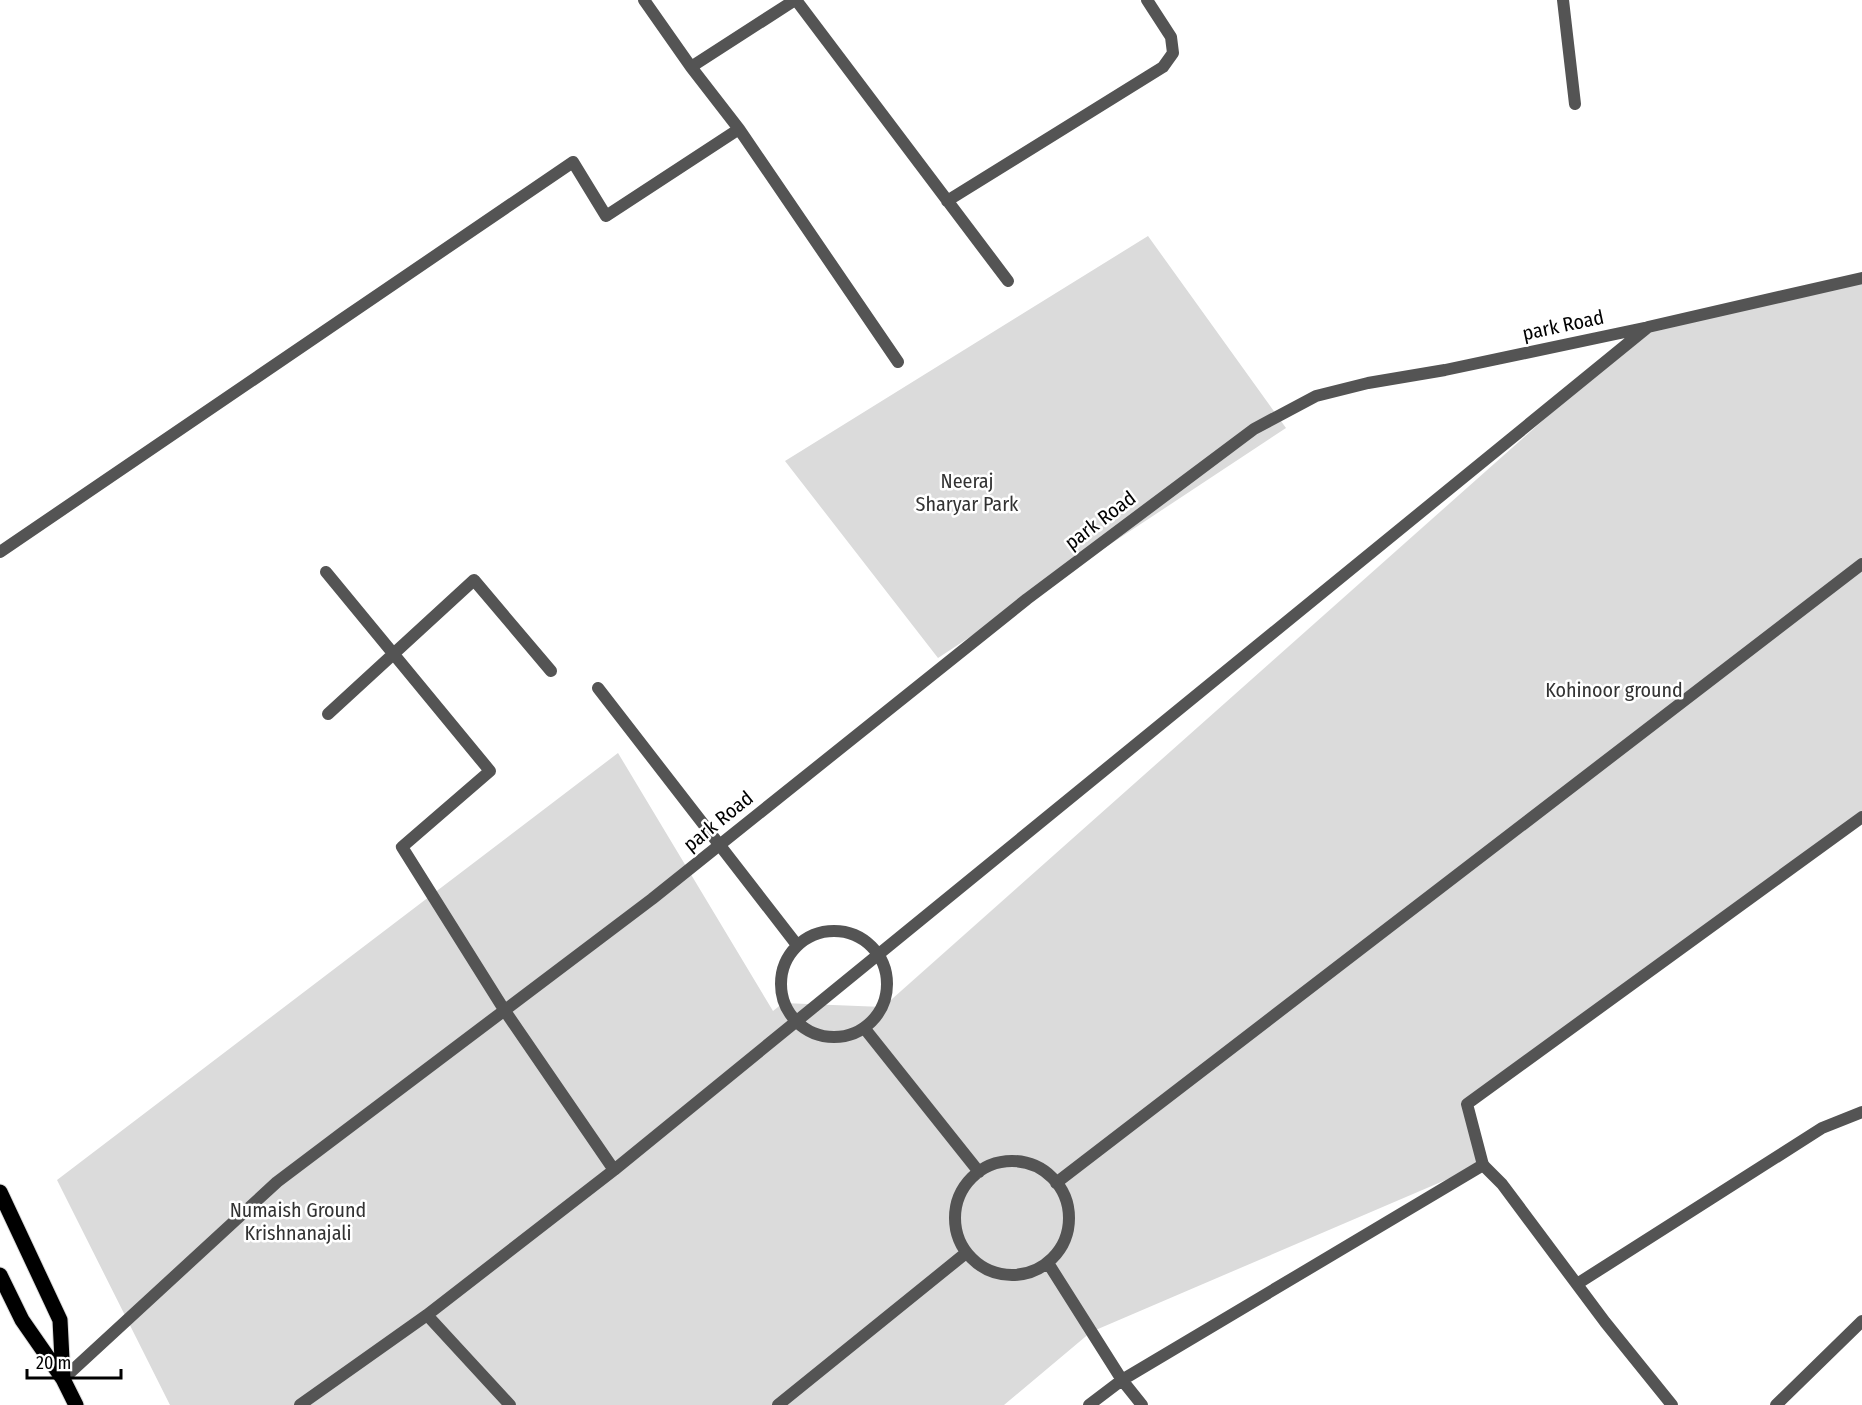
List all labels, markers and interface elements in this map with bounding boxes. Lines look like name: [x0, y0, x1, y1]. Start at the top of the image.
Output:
street label: park Road: [1520, 305, 1606, 345]
park label: Neeraj Sharyar Park: [916, 469, 1019, 516]
street label: park Road: [1060, 486, 1140, 554]
park label: Kohinoor ground: [1545, 678, 1683, 702]
street label: park Road: [678, 786, 758, 856]
park label: Numaish Ground Krishnanajali: [230, 1198, 366, 1245]
scale bar: [27, 1342, 122, 1380]
text: 20 m: [36, 1352, 71, 1374]

